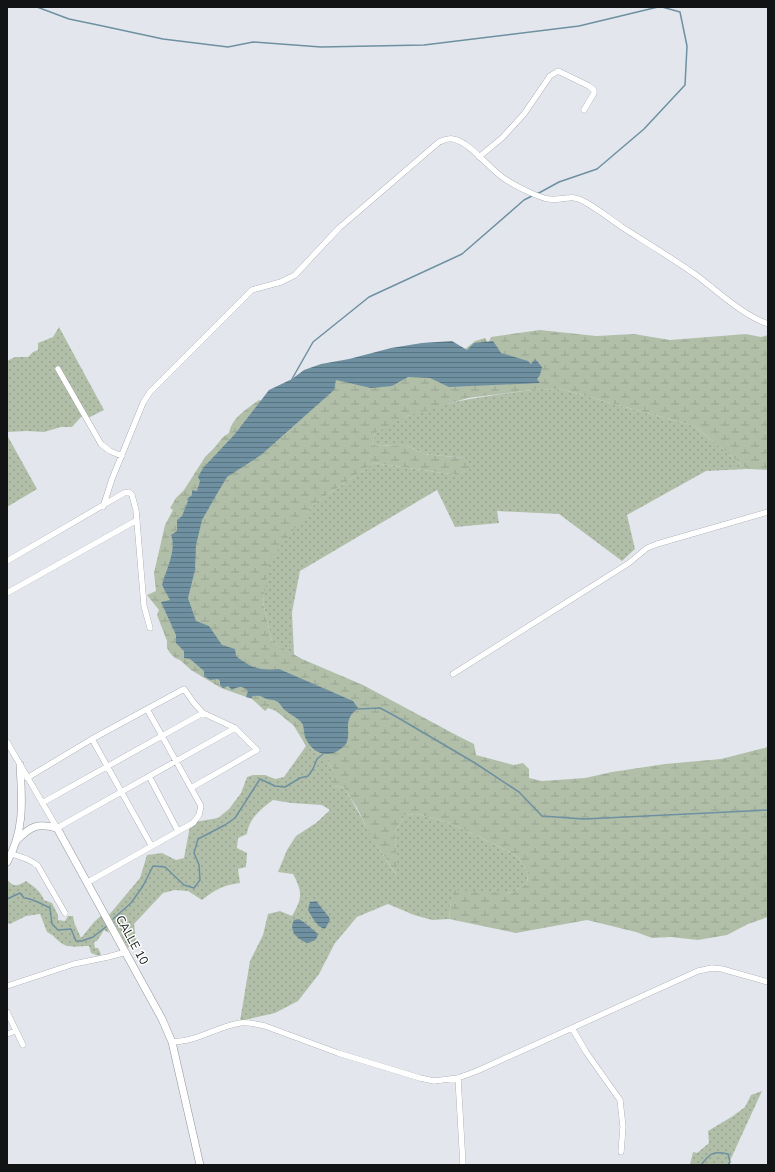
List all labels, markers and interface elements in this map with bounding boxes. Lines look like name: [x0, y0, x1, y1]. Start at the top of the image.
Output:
street label: CALLE 10: [112, 912, 152, 968]

